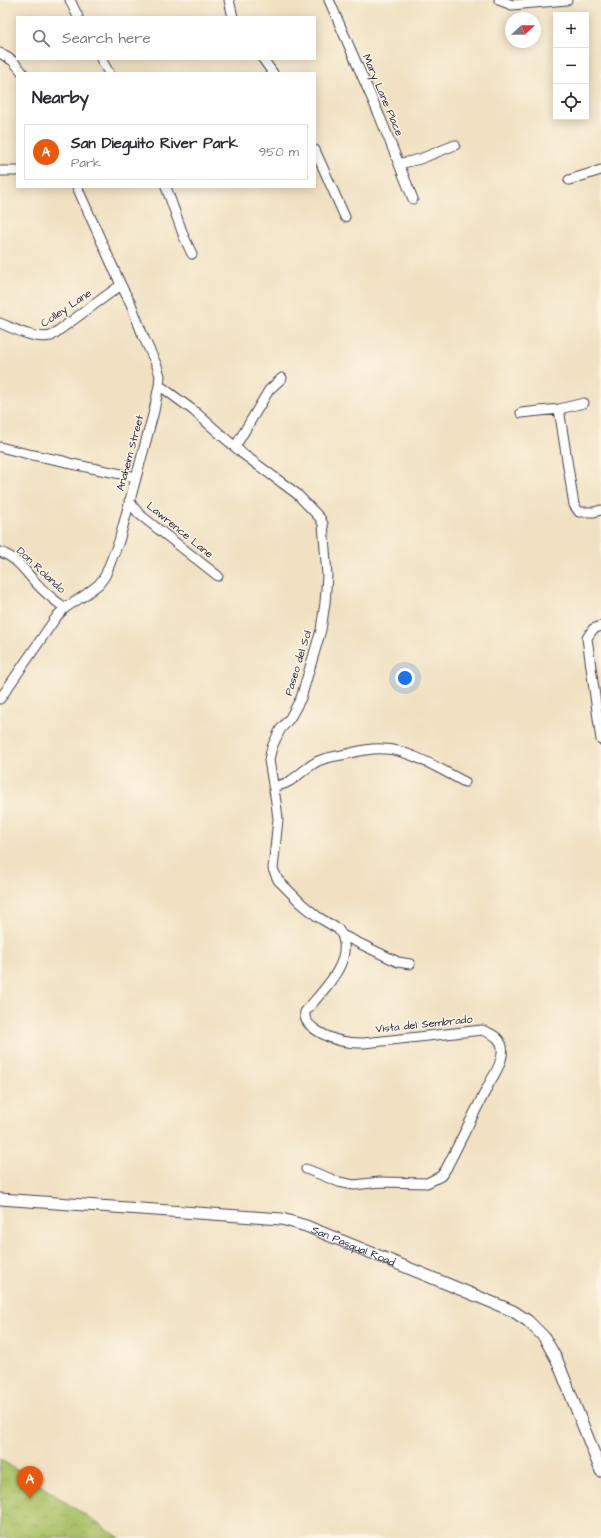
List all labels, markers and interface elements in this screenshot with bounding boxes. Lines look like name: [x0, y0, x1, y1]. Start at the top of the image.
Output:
north arrow: [505, 12, 541, 48]
map controls: [553, 12, 589, 120]
button: +: [553, 12, 589, 48]
search box: [16, 16, 316, 60]
icon: search: [30, 27, 52, 49]
text: Search here: [62, 28, 151, 49]
button: −: [553, 48, 589, 84]
street label: Mary Lane Place: [358, 52, 407, 139]
button: locate: [553, 84, 589, 120]
text: Nearby: [32, 86, 89, 110]
text: San Dieguito River Park: [71, 133, 238, 154]
text: A: [42, 143, 50, 161]
text: 950 m: [259, 143, 299, 161]
text: Park: [71, 154, 101, 172]
street label: Colley Lane: [38, 285, 95, 331]
street label: Anaheim Street: [113, 413, 147, 493]
street label: Lawrence Lane: [144, 498, 216, 562]
street label: Don Rolando: [13, 543, 69, 597]
street label: Paseo del Sol: [281, 628, 315, 697]
your location: [395, 668, 415, 688]
street label: Vista del Sembrado: [375, 1011, 474, 1037]
street label: San Pasqual Road: [309, 1222, 398, 1269]
pin: A: [17, 1466, 43, 1499]

